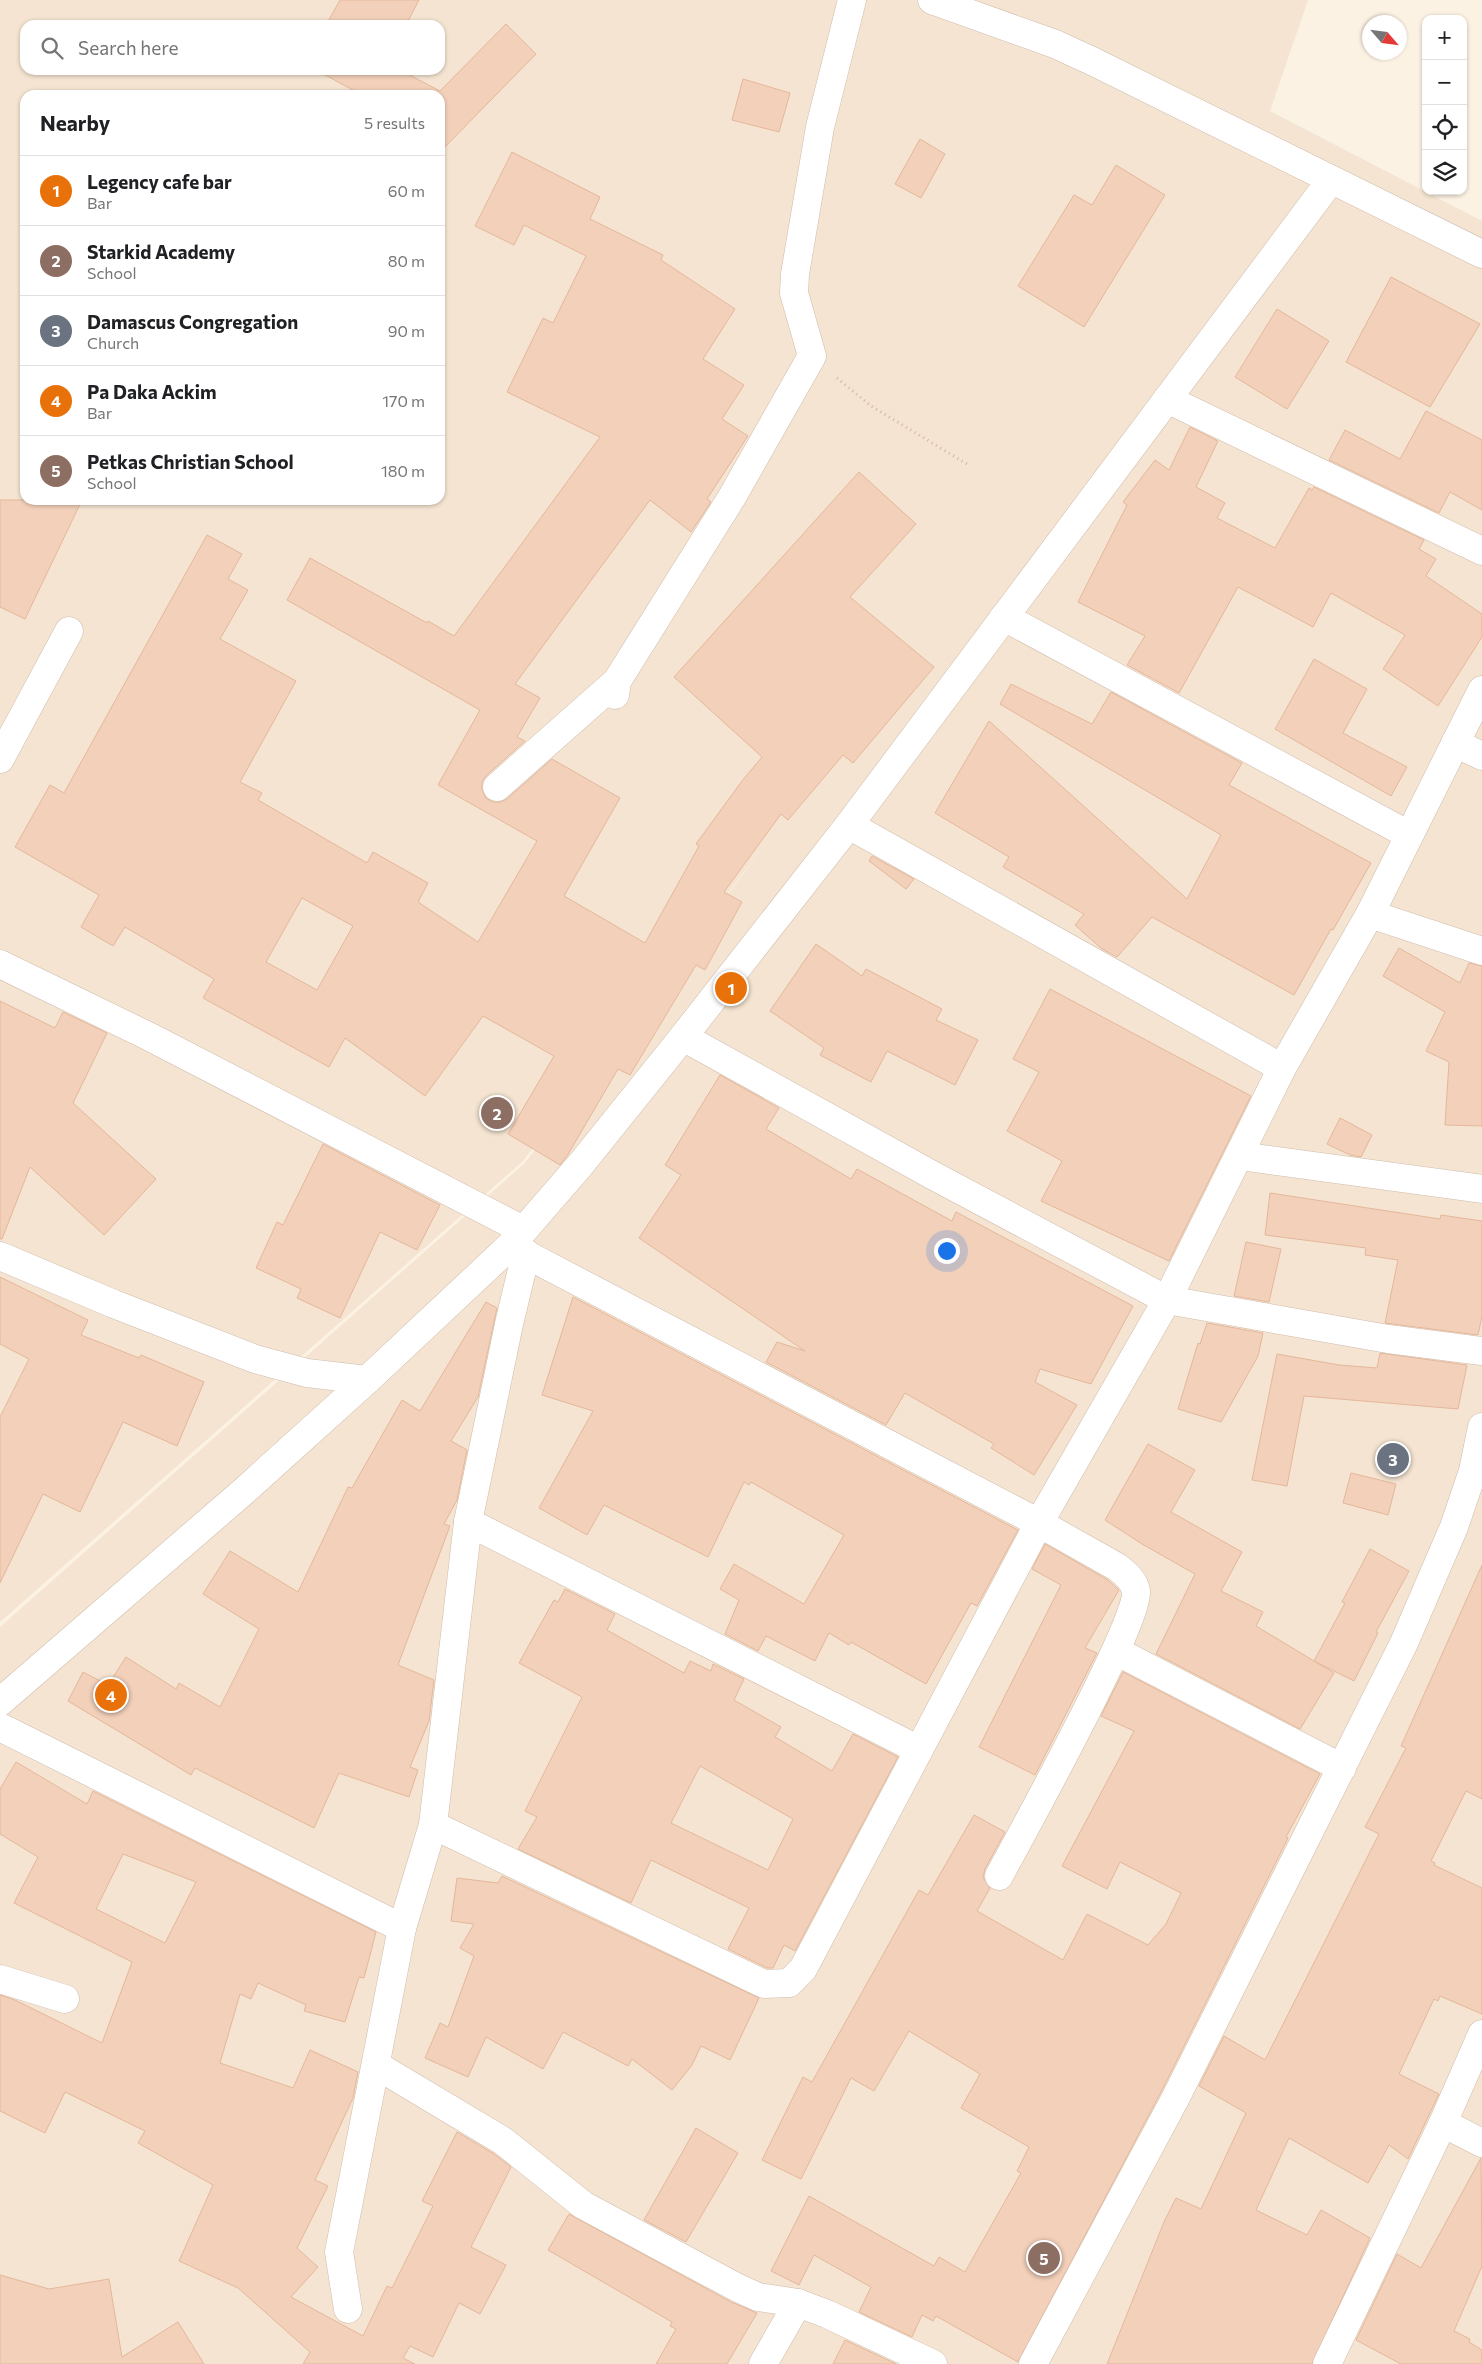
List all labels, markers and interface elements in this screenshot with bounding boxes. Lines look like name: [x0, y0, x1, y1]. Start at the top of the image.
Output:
north arrow: [1362, 15, 1407, 60]
map controls: [1422, 15, 1467, 195]
button: +: [1422, 15, 1467, 60]
search box: [20, 20, 445, 75]
icon: search: [38, 34, 66, 62]
text: Search here: [78, 36, 178, 59]
button: −: [1422, 60, 1467, 105]
button: locate: [1422, 105, 1467, 150]
text: Nearby: [40, 110, 110, 135]
text: 5 results: [364, 113, 425, 132]
button: layers: [1422, 150, 1467, 195]
text: Legency cafe bar: [87, 170, 232, 193]
text: 1: [52, 181, 60, 200]
text: 60 m: [388, 181, 425, 200]
text: Bar: [87, 193, 112, 212]
text: Starkid Academy: [87, 240, 235, 263]
text: 2: [51, 251, 61, 270]
text: 80 m: [388, 251, 425, 270]
text: School: [87, 263, 137, 282]
text: Damascus Congregation: [87, 310, 298, 333]
text: 3: [51, 321, 61, 340]
text: 90 m: [388, 321, 425, 340]
text: Church: [87, 333, 139, 352]
text: Pa Daka Ackim: [87, 380, 217, 403]
text: 4: [51, 391, 61, 410]
text: 170 m: [382, 391, 425, 410]
text: Bar: [87, 403, 112, 422]
text: Petkas Christian School: [87, 450, 294, 473]
text: 5: [51, 461, 61, 480]
text: 180 m: [381, 461, 425, 480]
text: School: [87, 473, 137, 492]
pin: 1: [715, 969, 747, 1007]
pin: 2: [481, 1094, 513, 1132]
your location: [934, 1238, 960, 1264]
pin: 3: [1377, 1440, 1409, 1478]
pin: 4: [95, 1676, 127, 1714]
pin: 5: [1028, 2239, 1060, 2277]

